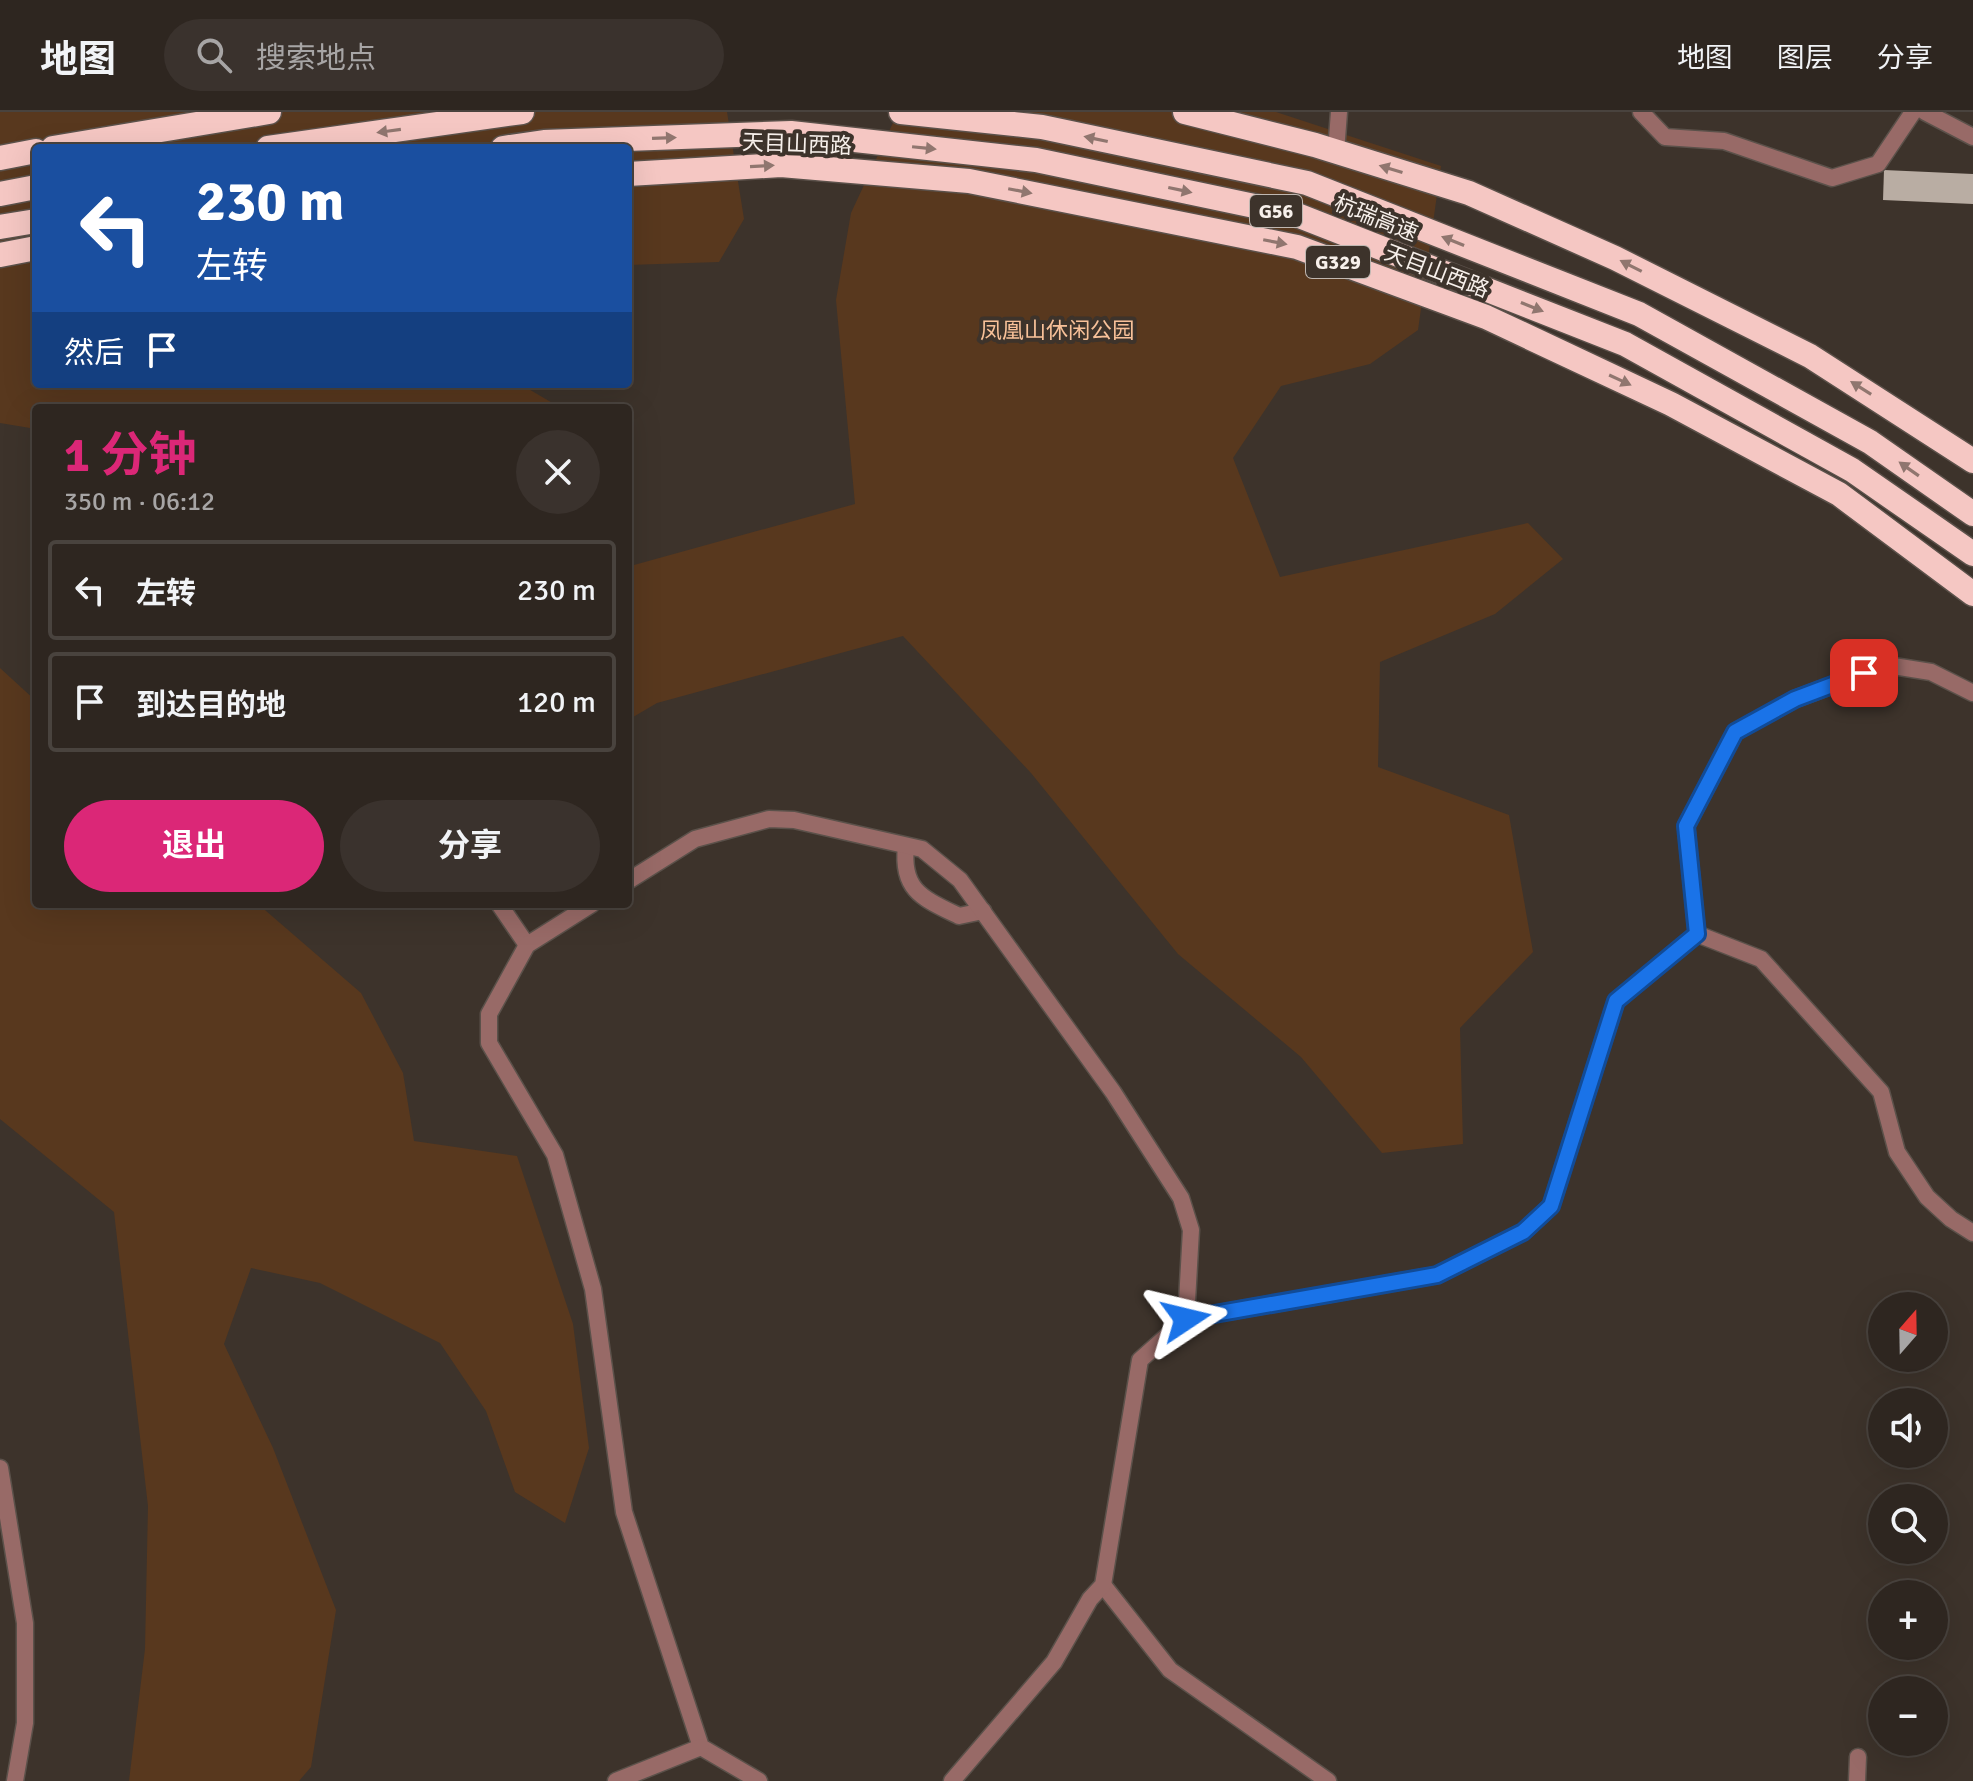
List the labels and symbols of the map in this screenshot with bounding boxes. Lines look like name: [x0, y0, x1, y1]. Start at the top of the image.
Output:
one-way arrow: [376, 125, 401, 138]
street label: 天目山西路: [742, 129, 852, 159]
one-way arrow: [652, 131, 677, 144]
one-way arrow: [1083, 132, 1108, 145]
one-way arrow: [912, 141, 937, 154]
one-way arrow: [750, 160, 775, 173]
one-way arrow: [1378, 162, 1402, 175]
one-way arrow: [1167, 184, 1192, 197]
one-way arrow: [1008, 185, 1033, 198]
street label: 杭瑞高速: [1330, 189, 1422, 247]
road number: G56: [1250, 195, 1302, 227]
one-way arrow: [1441, 234, 1465, 247]
one-way arrow: [1263, 236, 1288, 249]
street label: 天目山西路: [1381, 239, 1493, 303]
road number: G329: [1306, 246, 1370, 278]
one-way arrow: [1620, 259, 1643, 273]
one-way arrow: [1520, 301, 1544, 314]
park label: 凤凰山休闲公园: [980, 317, 1134, 344]
one-way arrow: [1608, 373, 1632, 387]
one-way arrow: [1850, 381, 1872, 395]
one-way arrow: [1899, 462, 1920, 477]
pin: [1830, 639, 1898, 707]
position arrow: [1144, 1277, 1228, 1361]
north arrow: [1868, 1292, 1948, 1372]

